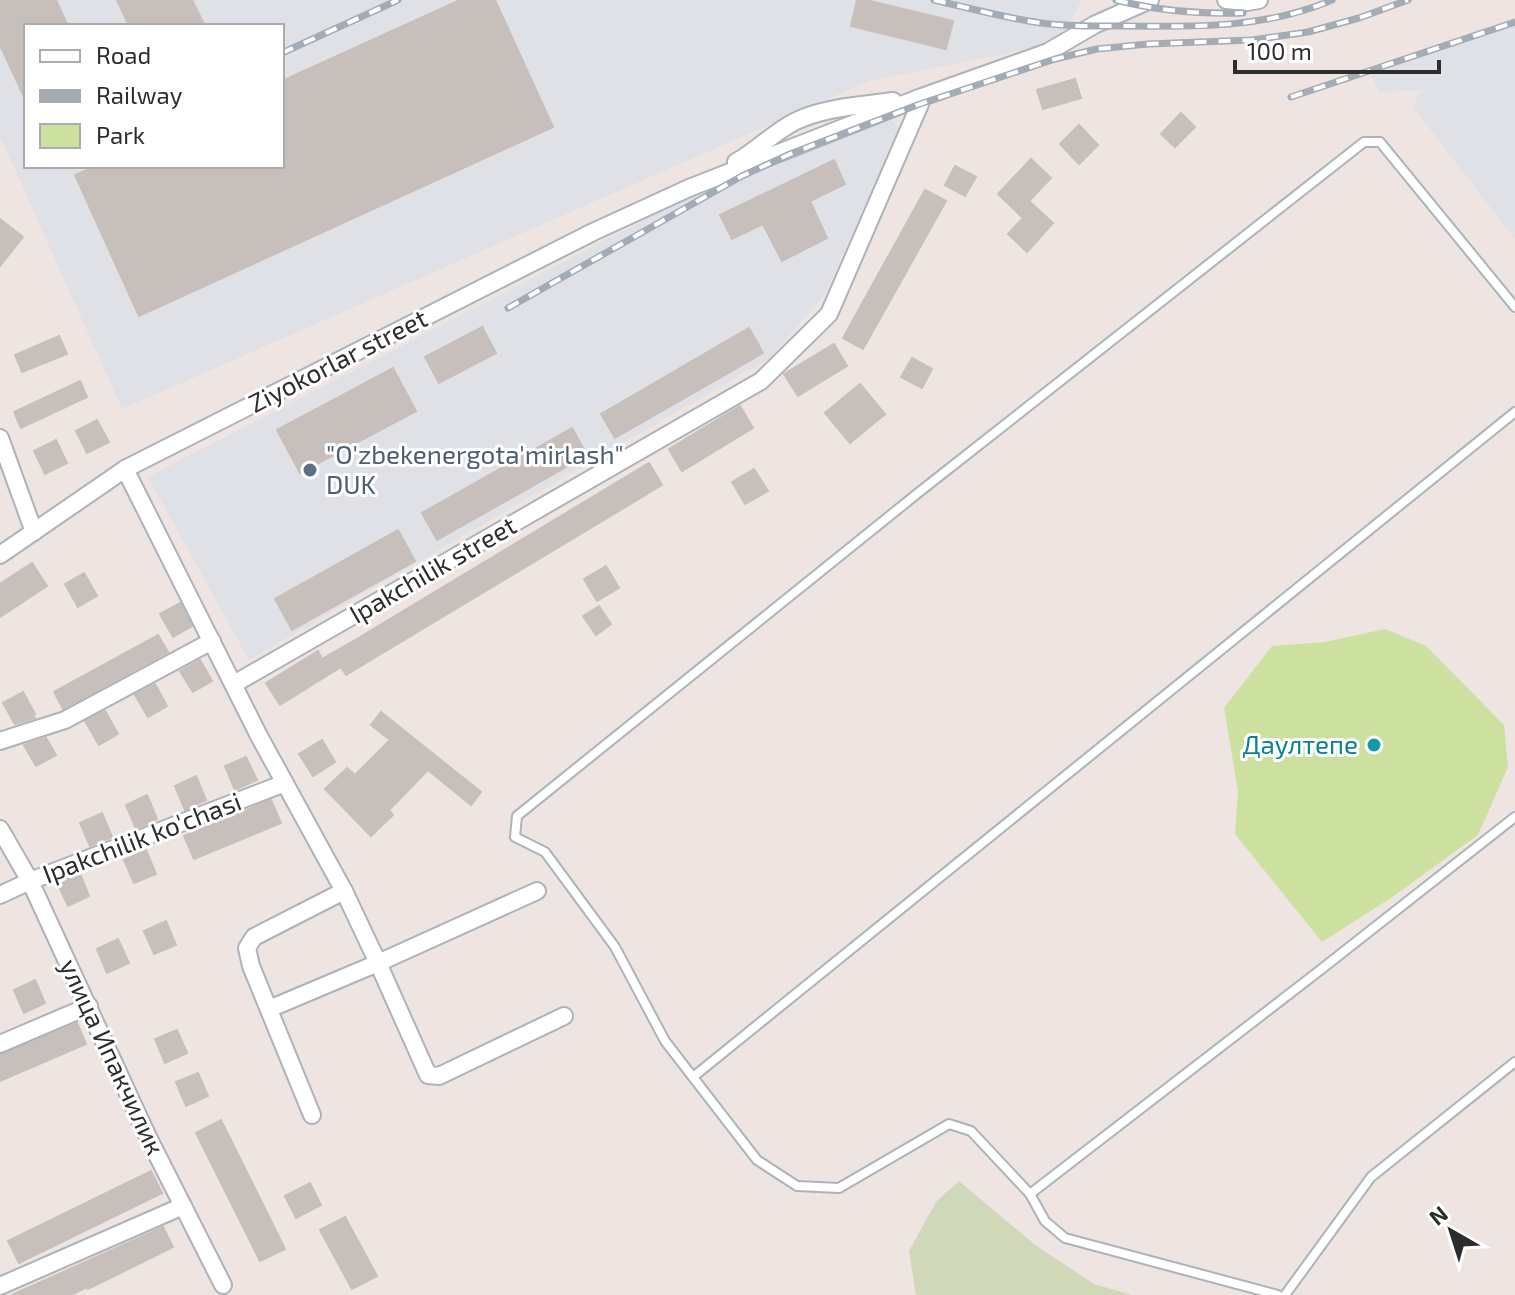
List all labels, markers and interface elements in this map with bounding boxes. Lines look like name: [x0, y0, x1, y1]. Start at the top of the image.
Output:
legend: [24, 24, 284, 168]
scale bar: [1235, 24, 1439, 74]
text: 100 m: [1247, 36, 1312, 65]
text: Road: [96, 40, 151, 69]
text: Railway: [96, 80, 183, 109]
text: Park: [96, 120, 145, 149]
street label: Ziyokorlar street: [243, 301, 432, 418]
place label: "O'zbekenergota'mirlash" DUK: [326, 438, 624, 499]
marker: "O'zbekenergota'mirlash" DUK: [301, 461, 319, 479]
street label: Ipakchilik street: [343, 508, 521, 629]
place label: Даултепе: [1243, 728, 1358, 760]
marker: Даултепе: [1365, 736, 1383, 754]
street label: Ipakchilik ko'chasi: [38, 784, 245, 889]
street label: улица Ипакчилик: [53, 954, 172, 1160]
north arrow: [1411, 1191, 1491, 1271]
text: N: [1423, 1200, 1452, 1230]

